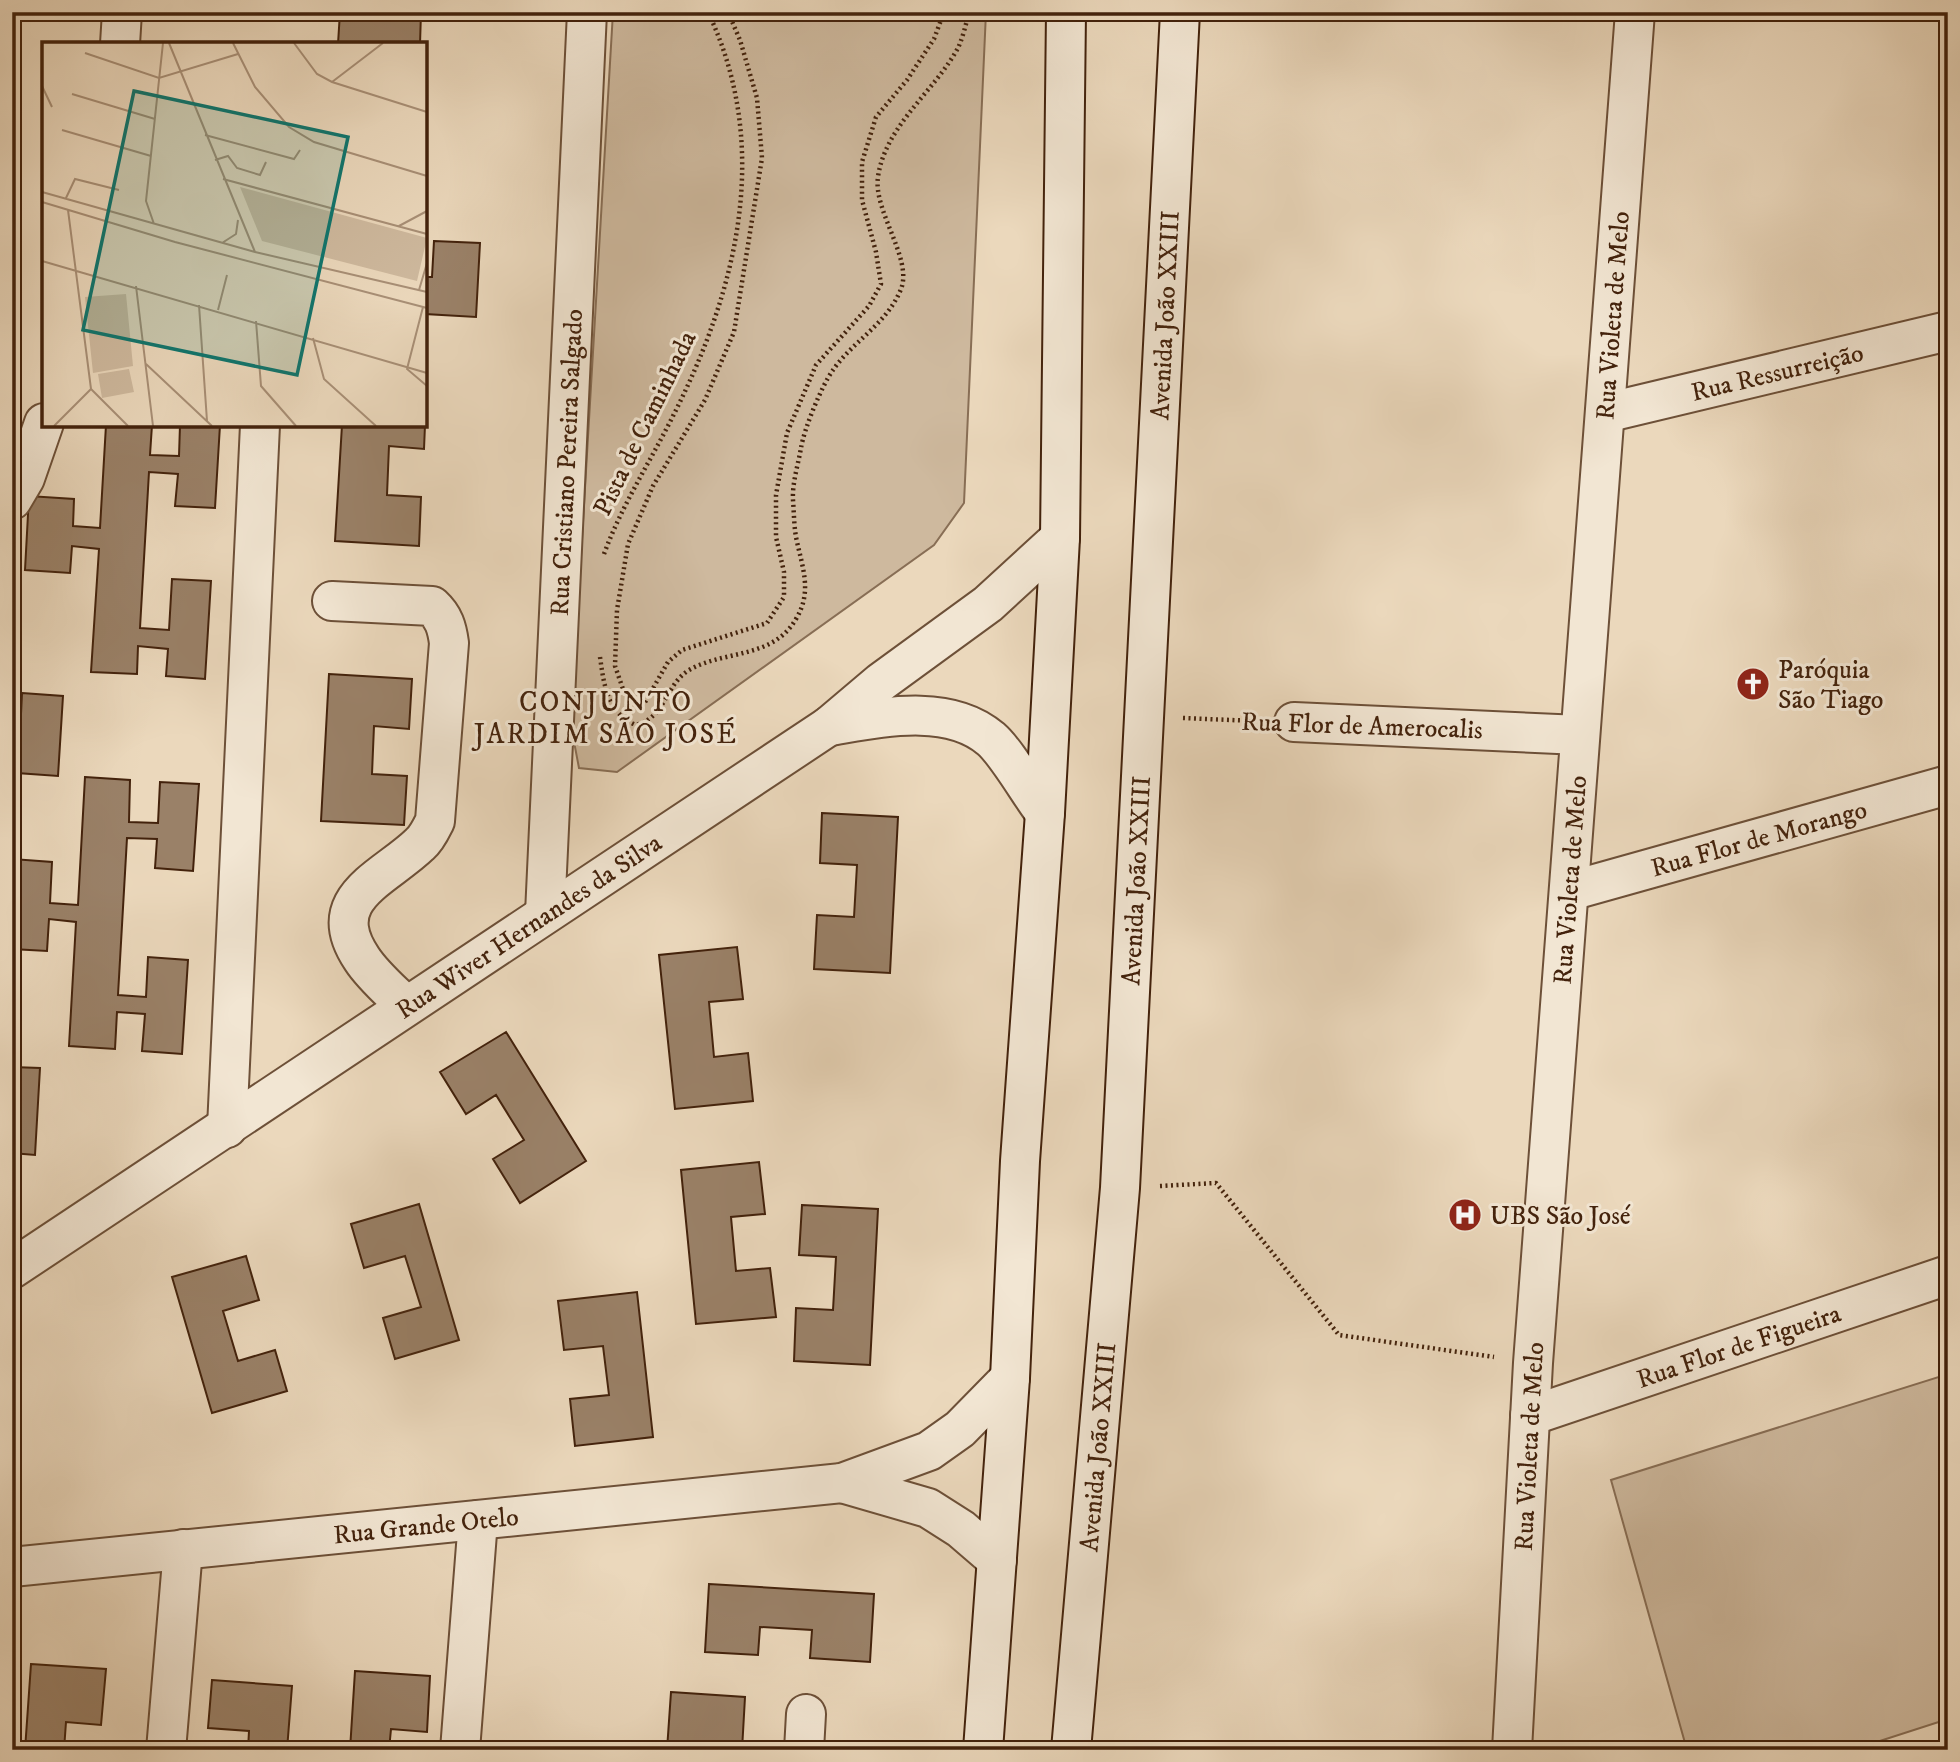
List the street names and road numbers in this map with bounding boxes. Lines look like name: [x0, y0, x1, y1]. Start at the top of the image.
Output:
street label: Avenida João XXIII: [1144, 210, 1188, 421]
street label: Rua Violeta de Melo: [1589, 210, 1638, 421]
street label: Rua Cristiano Pereira Salgado: [544, 308, 591, 617]
street label: Pista de Caminhada: [586, 326, 704, 521]
street label: Rua Ressurreição: [1688, 337, 1867, 410]
street label: Rua Flor de Amerocalis: [1241, 706, 1483, 747]
street label: Rua Violeta de Melo: [1547, 774, 1595, 986]
street label: Avenida João XXIII: [1115, 775, 1159, 986]
street label: Rua Flor de Morango: [1647, 794, 1871, 886]
street label: Rua Wiver Hernandes da Silva: [390, 827, 668, 1027]
street label: Rua Flor de Figueira: [1633, 1297, 1845, 1397]
street label: Avenida João XXIII: [1073, 1341, 1124, 1553]
street label: Rua Violeta de Melo: [1508, 1341, 1553, 1552]
street label: Rua Grande Otelo: [332, 1501, 520, 1552]

